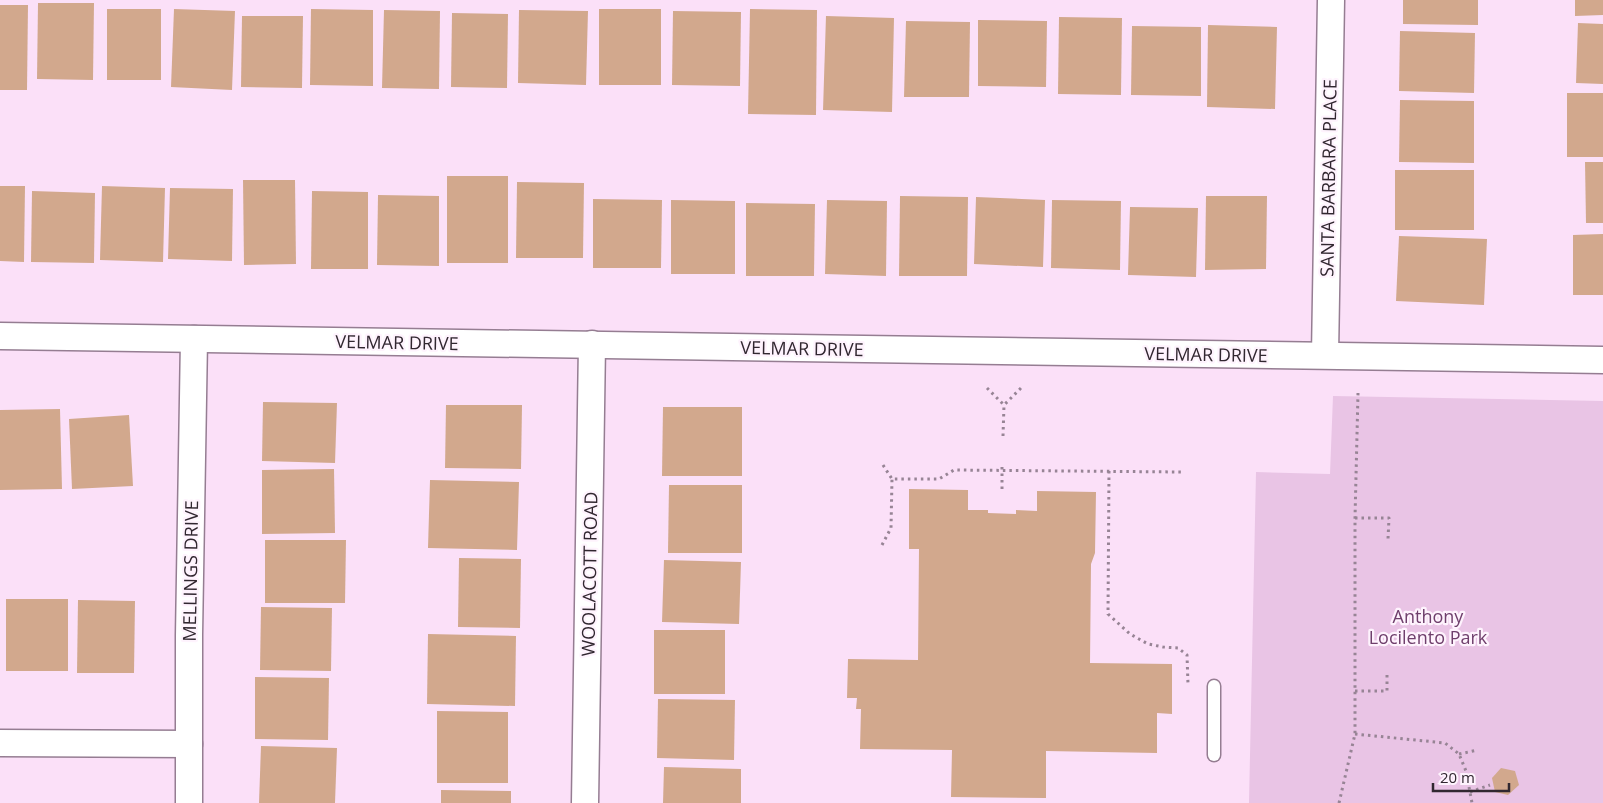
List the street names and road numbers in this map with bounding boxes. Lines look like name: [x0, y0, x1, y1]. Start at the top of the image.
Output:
street label: SANTA BARBARA PLACE: [1314, 79, 1342, 277]
street label: VELMAR DRIVE: [335, 329, 459, 355]
street label: VELMAR DRIVE: [740, 335, 864, 361]
street label: VELMAR DRIVE: [1144, 341, 1268, 367]
street label: WOOLACOTT ROAD: [576, 491, 602, 657]
street label: MELLINGS DRIVE: [177, 500, 203, 642]

